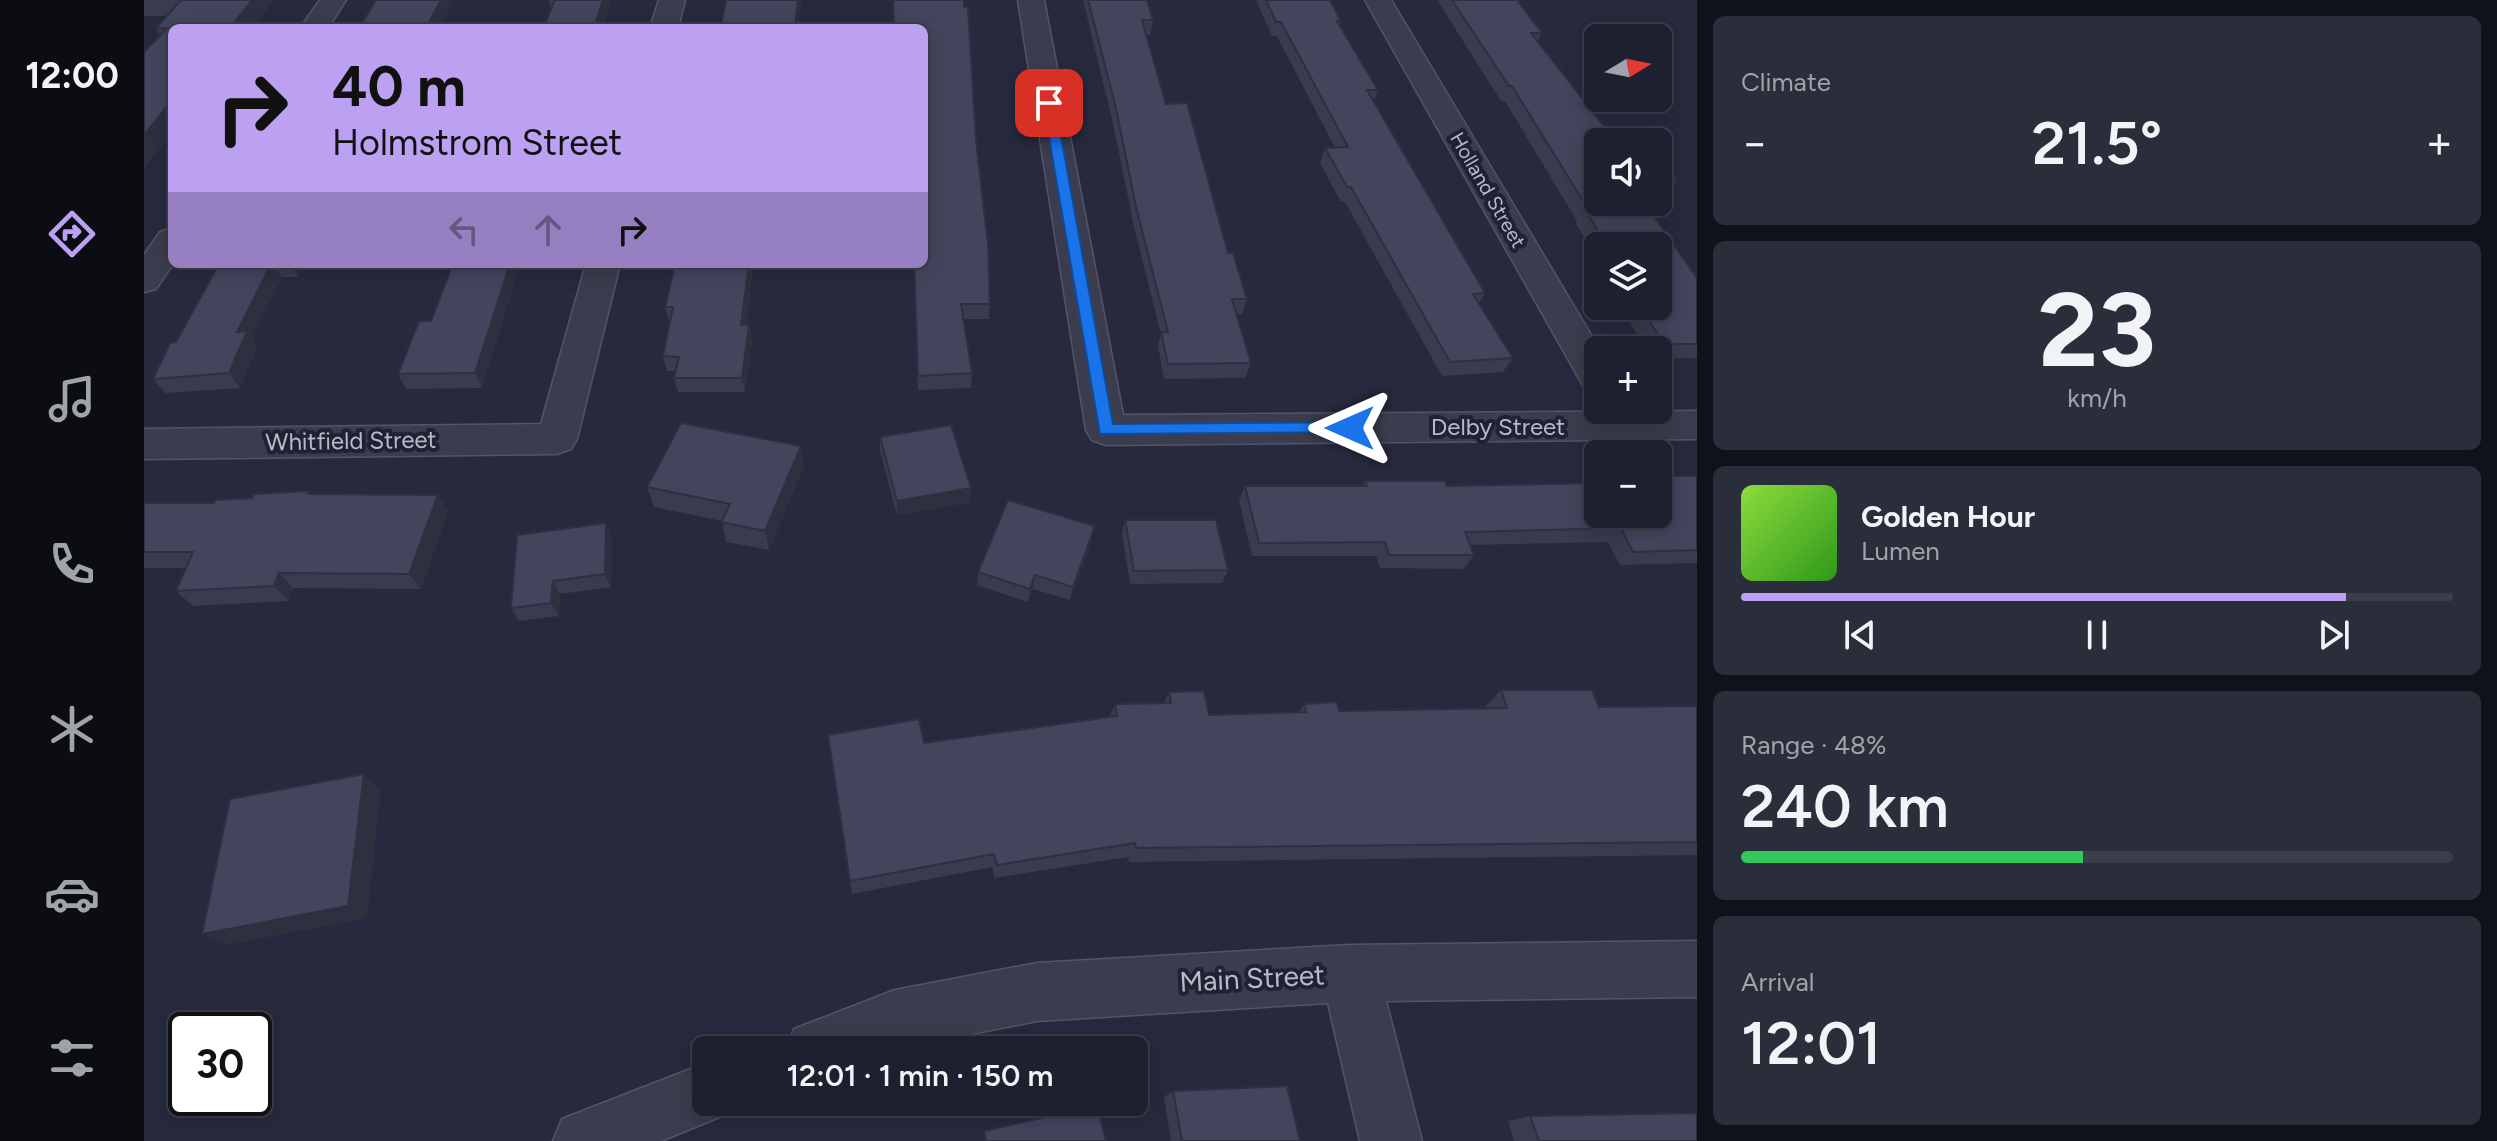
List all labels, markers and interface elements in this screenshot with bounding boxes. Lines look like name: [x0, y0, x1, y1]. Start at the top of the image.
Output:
north arrow: [1584, 24, 1672, 112]
map controls: [1584, 24, 1672, 528]
text: 40 m: [332, 53, 466, 120]
text: 12:00: [25, 54, 119, 97]
icon: right: [200, 56, 304, 160]
text: Climate: [1741, 66, 1831, 98]
pin: [1015, 69, 1083, 137]
icon: arrive: [1027, 81, 1071, 125]
text: 21.5°: [2032, 107, 2162, 179]
text: −: [1741, 116, 1768, 169]
text: +: [2426, 116, 2453, 169]
text: Holmstrom Street: [332, 121, 622, 164]
street label: Holland Street: [1445, 128, 1531, 252]
button: sound: [1584, 128, 1672, 216]
icon: directions: [44, 206, 100, 262]
icon: left: [442, 208, 486, 252]
icon: ahead: [526, 208, 570, 252]
icon: right: [610, 208, 654, 252]
button: layers: [1584, 232, 1672, 320]
text: 23: [2038, 267, 2156, 392]
button: +: [1584, 336, 1672, 424]
icon: music: [44, 371, 100, 427]
text: km/h: [2067, 382, 2127, 414]
position arrow: [1308, 386, 1392, 470]
street label: Delby Street: [1431, 412, 1565, 441]
street label: Whitfield Street: [265, 425, 437, 456]
button: −: [1584, 440, 1672, 528]
text: Golden Hour: [1861, 498, 2035, 535]
text: Lumen: [1861, 535, 1940, 567]
icon: phone: [44, 536, 100, 592]
icon: previous: [1838, 613, 1882, 657]
icon: pause: [2075, 613, 2119, 657]
icon: next: [2312, 613, 2356, 657]
icon: climate: [44, 701, 100, 757]
text: Range · 48%: [1741, 729, 1887, 761]
text: 240 km: [1741, 770, 1949, 842]
icon: car: [44, 866, 100, 922]
street label: Main Street: [1179, 957, 1325, 999]
text: Arrival: [1741, 966, 1814, 998]
text: 12:01: [1741, 1007, 1881, 1079]
speed limit sign: 30: [168, 1012, 272, 1116]
icon: filters: [44, 1030, 100, 1086]
text: 12:01 · 1 min · 150 m: [786, 1057, 1054, 1094]

